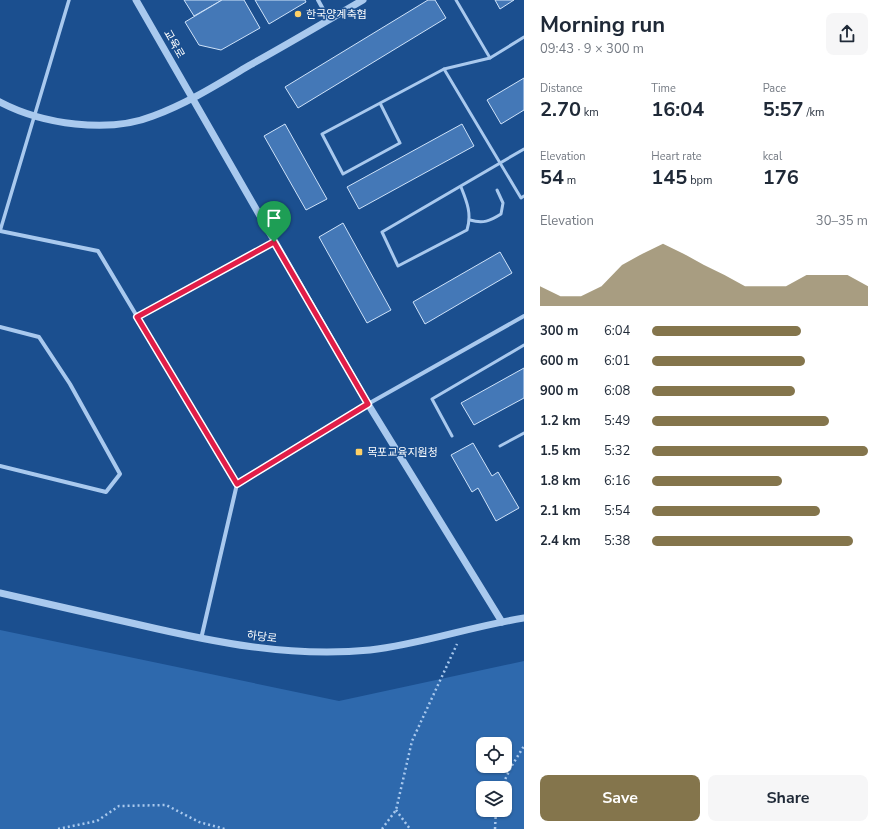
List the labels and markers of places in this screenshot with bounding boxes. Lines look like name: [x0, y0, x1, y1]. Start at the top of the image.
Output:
place label: 한국양계축협: [306, 7, 367, 22]
marker: 한국양계축협: [293, 9, 303, 19]
pin: [257, 201, 291, 242]
place label: 목포교육지원청: [367, 445, 438, 460]
marker: 목포교육지원청: [354, 447, 364, 457]

